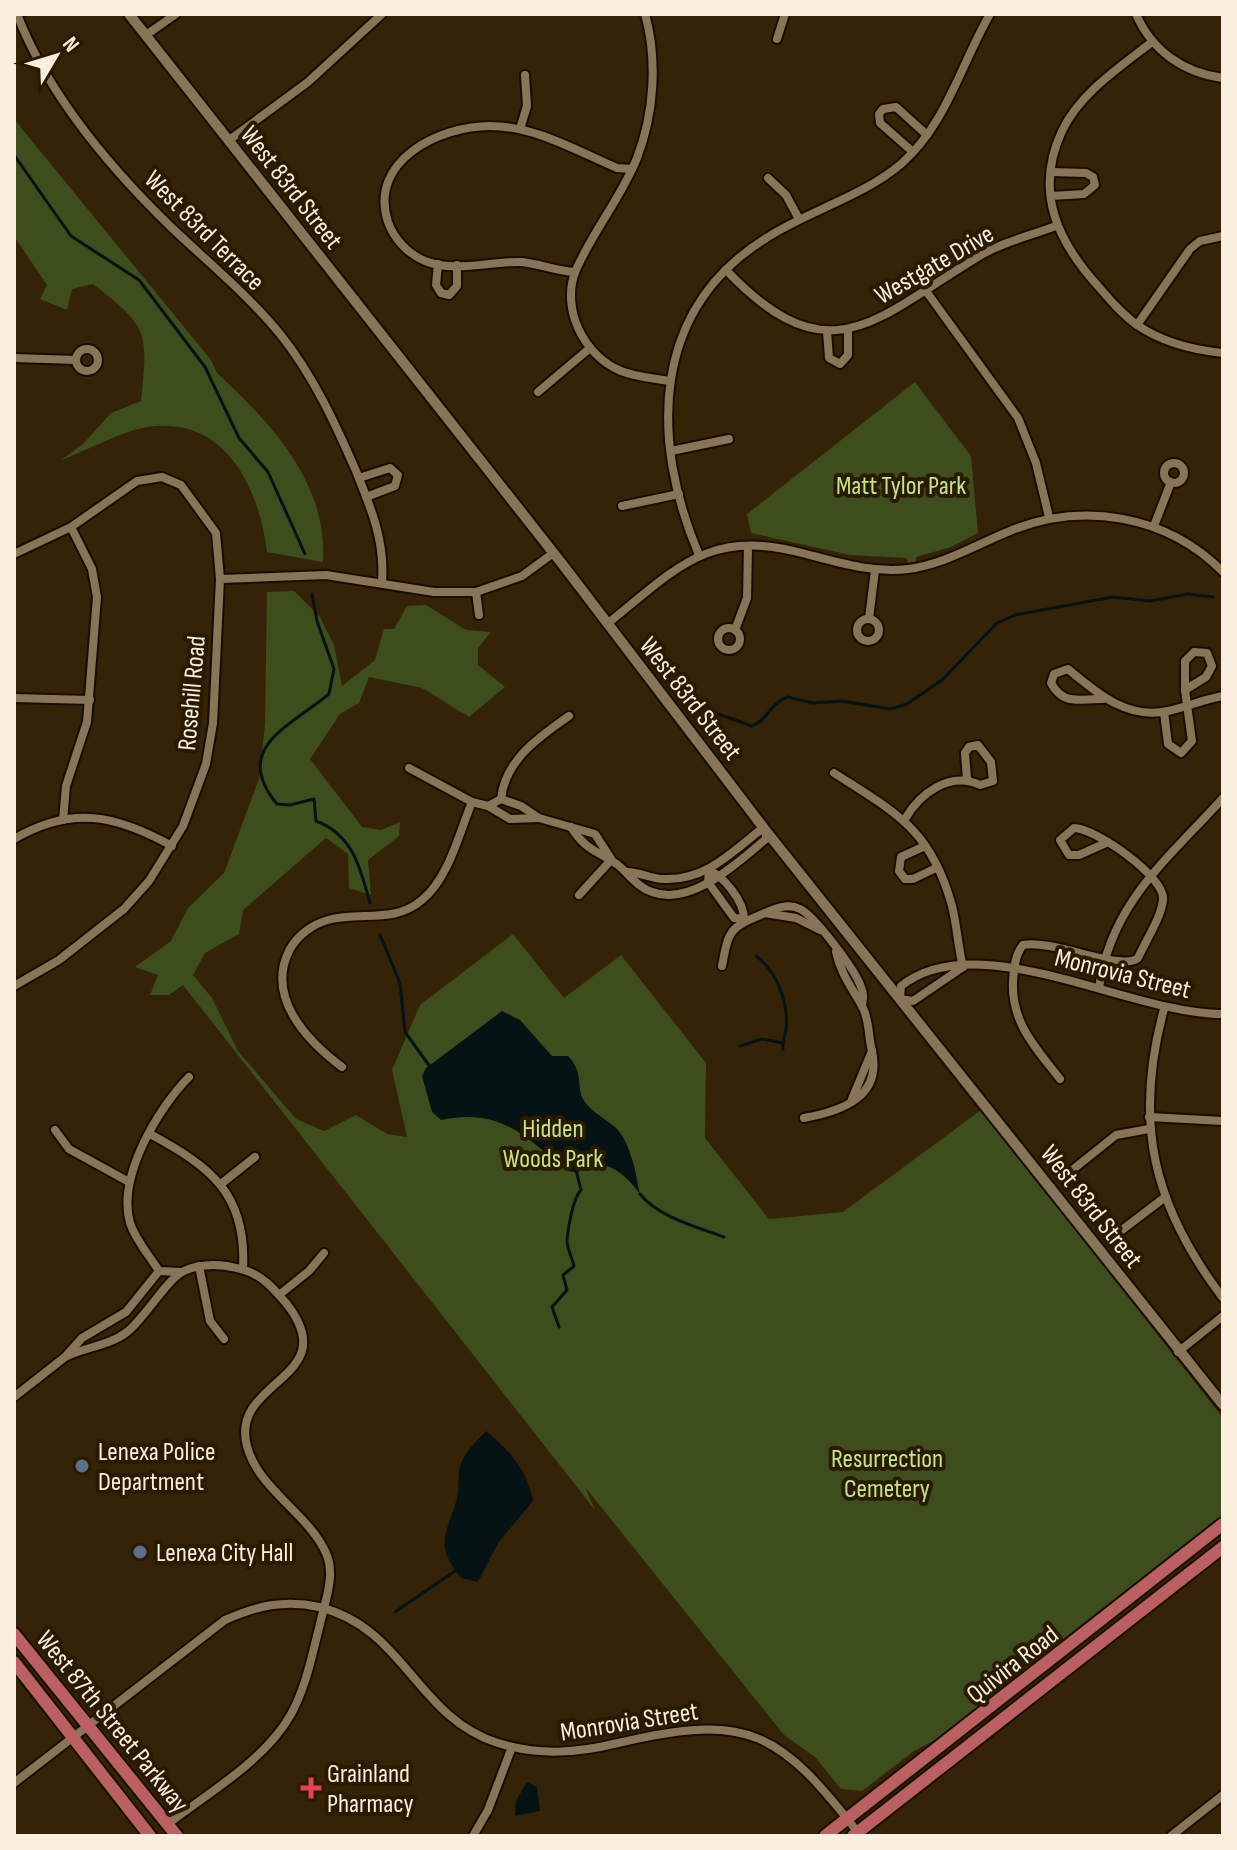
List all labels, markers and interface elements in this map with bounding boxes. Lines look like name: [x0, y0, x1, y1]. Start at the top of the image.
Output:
north arrow: [16, 16, 96, 96]
text: N: [56, 32, 85, 58]
street label: West 83rd Street: [233, 120, 348, 256]
street label: West 83rd Terrace: [137, 165, 270, 298]
street label: Westgate Drive: [870, 219, 1000, 312]
park label: Matt Tylor Park: [836, 471, 966, 502]
street label: West 83rd Street: [632, 631, 747, 767]
street label: Rosehill Road: [172, 634, 213, 752]
street label: Monrovia Street: [1051, 943, 1194, 1006]
park label: Hidden Woods Park: [503, 1114, 603, 1175]
street label: West 83rd Street: [1033, 1139, 1148, 1275]
place label: Lenexa Police Department: [98, 1437, 216, 1498]
park label: Resurrection Cemetery: [831, 1444, 943, 1505]
marker: Lenexa Police Department: [73, 1457, 91, 1475]
place label: Lenexa City Hall: [156, 1538, 293, 1569]
marker: Lenexa City Hall: [131, 1543, 149, 1561]
street label: Quivira Road: [961, 1620, 1065, 1711]
street label: West 87th Street Parkway: [29, 1625, 195, 1819]
street label: Monrovia Street: [558, 1696, 700, 1749]
place label: Grainland Pharmacy: [327, 1759, 414, 1820]
marker: Grainland Pharmacy: [302, 1779, 320, 1797]

